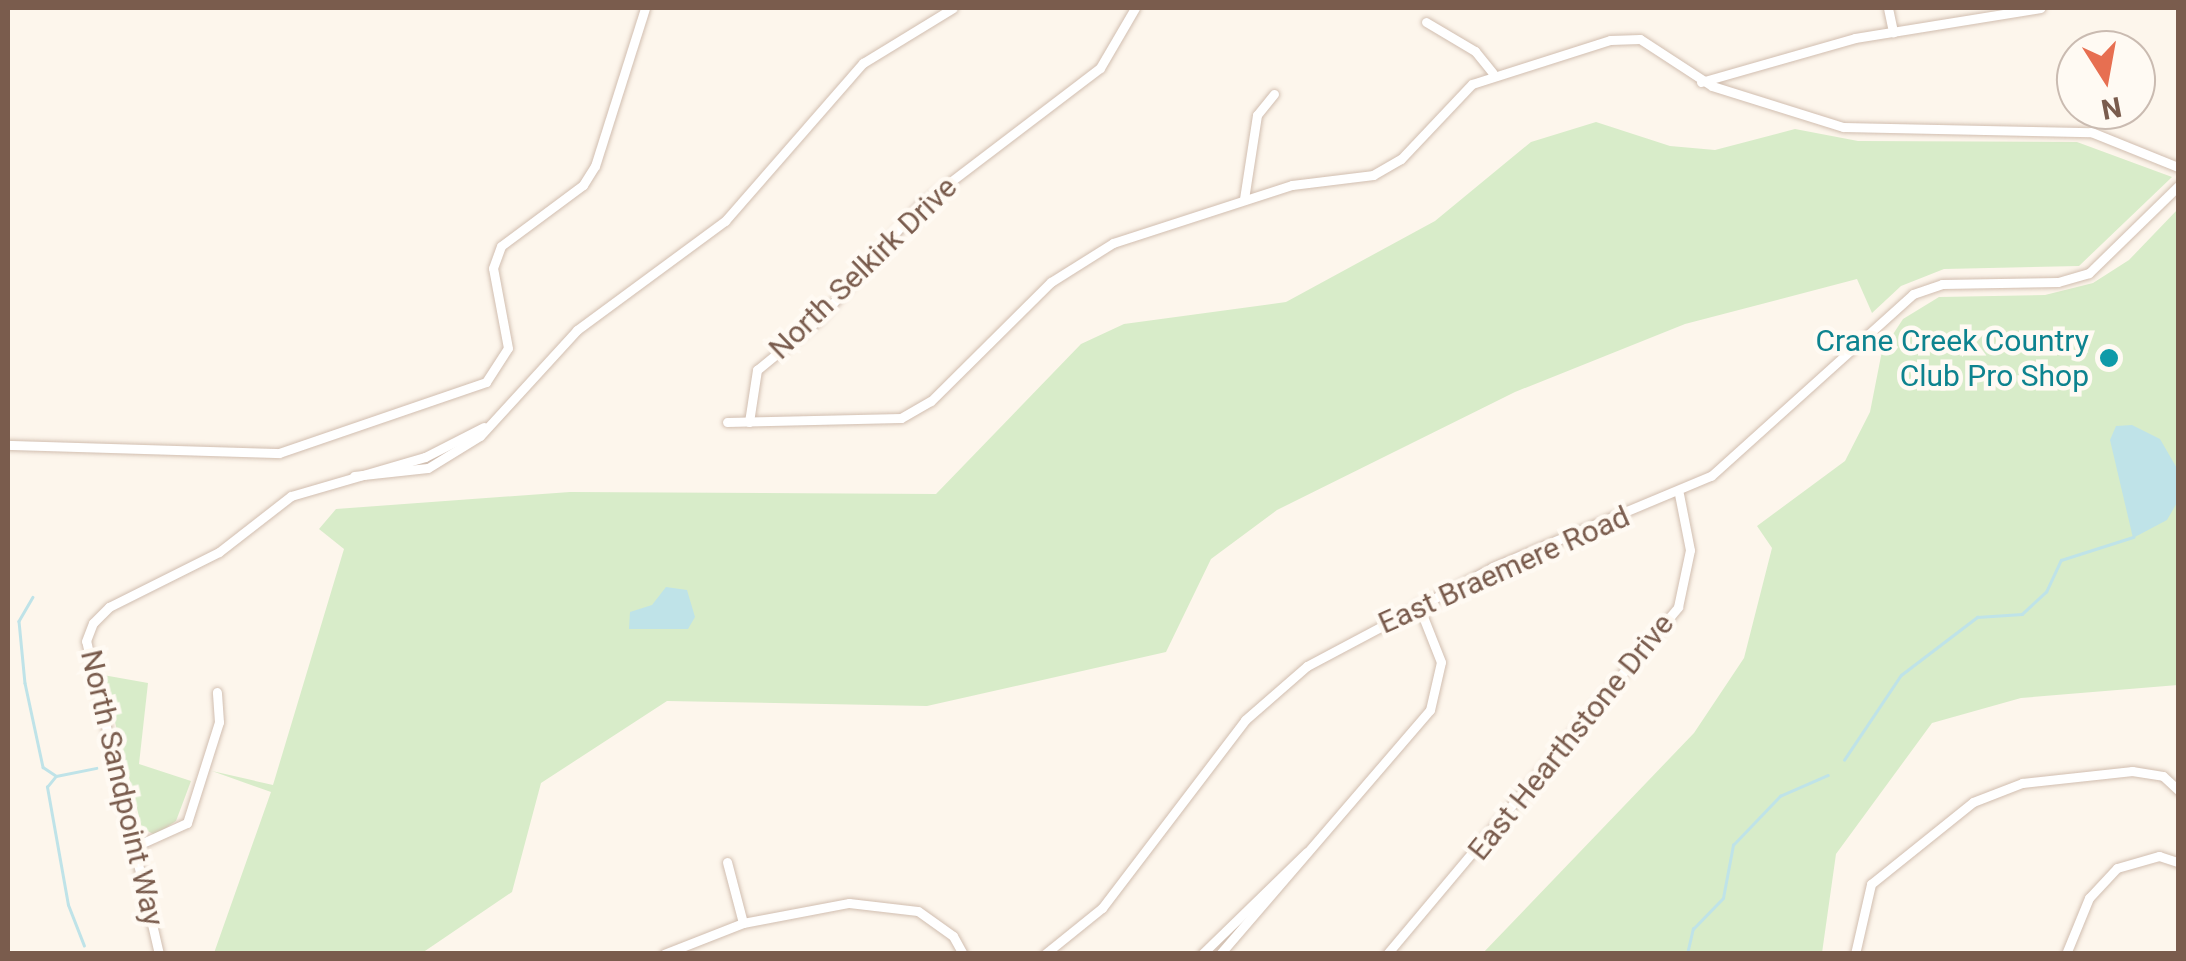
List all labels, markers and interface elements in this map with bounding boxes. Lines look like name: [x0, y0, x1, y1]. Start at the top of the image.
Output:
north arrow: [2056, 30, 2156, 130]
text: N: [2099, 90, 2124, 126]
street label: North Selkirk Drive: [762, 169, 964, 367]
place label: Crane Creek Country Club Pro Shop: [1816, 323, 2089, 394]
marker: Crane Creek Country Club Pro Shop: [2098, 347, 2120, 369]
street label: East Braemere Road: [1373, 498, 1635, 642]
street label: East Hearthstone Drive: [1461, 607, 1681, 867]
street label: North Sandpoint Way: [73, 646, 171, 930]

